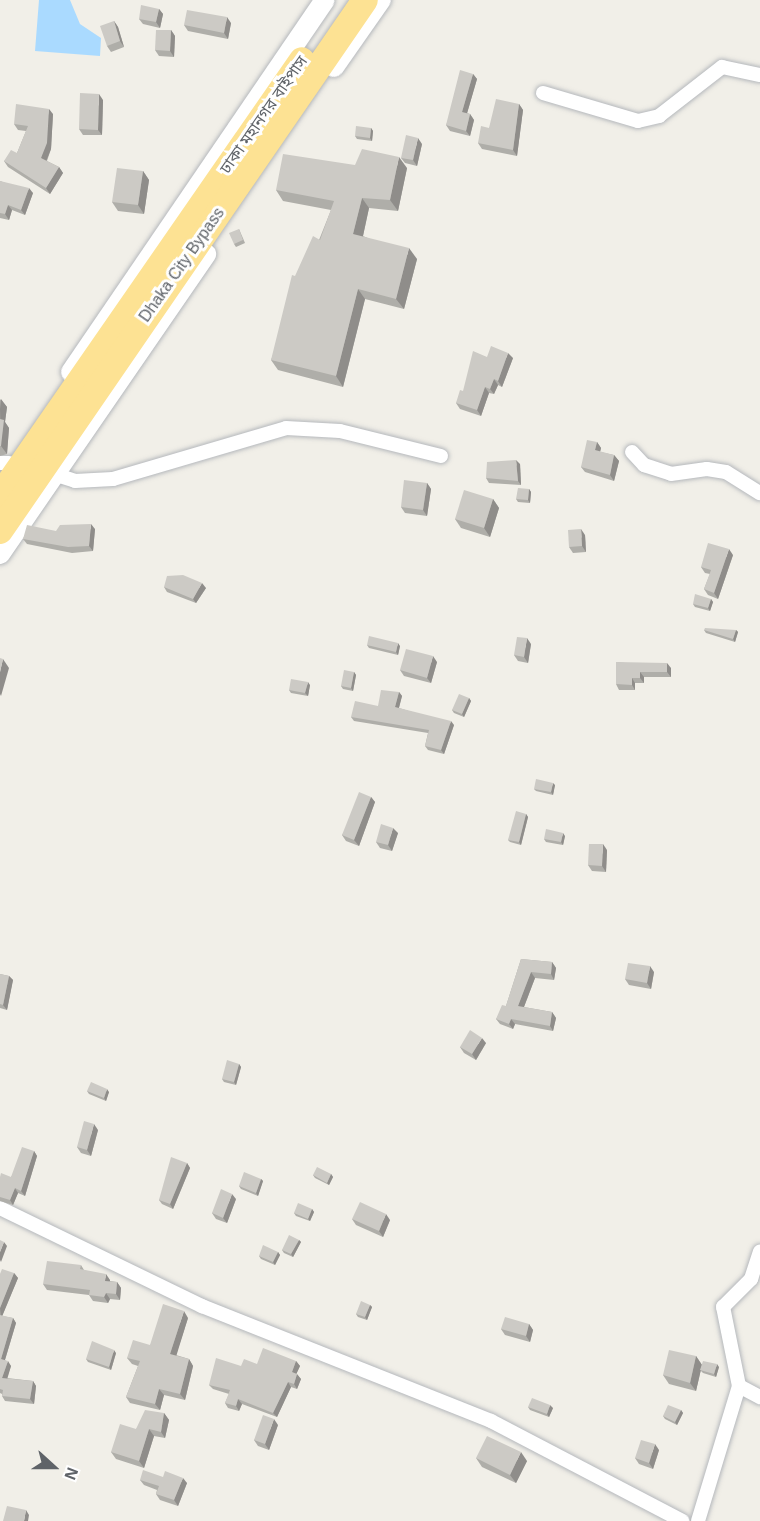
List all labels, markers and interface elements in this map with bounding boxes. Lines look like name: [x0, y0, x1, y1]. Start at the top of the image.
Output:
street label: ঢাকা মহানগর বাইপাস: [216, 52, 312, 178]
street label: Dhaka City Bypass: [135, 204, 229, 326]
north arrow: [24, 1437, 84, 1497]
text: N: [61, 1465, 81, 1482]

